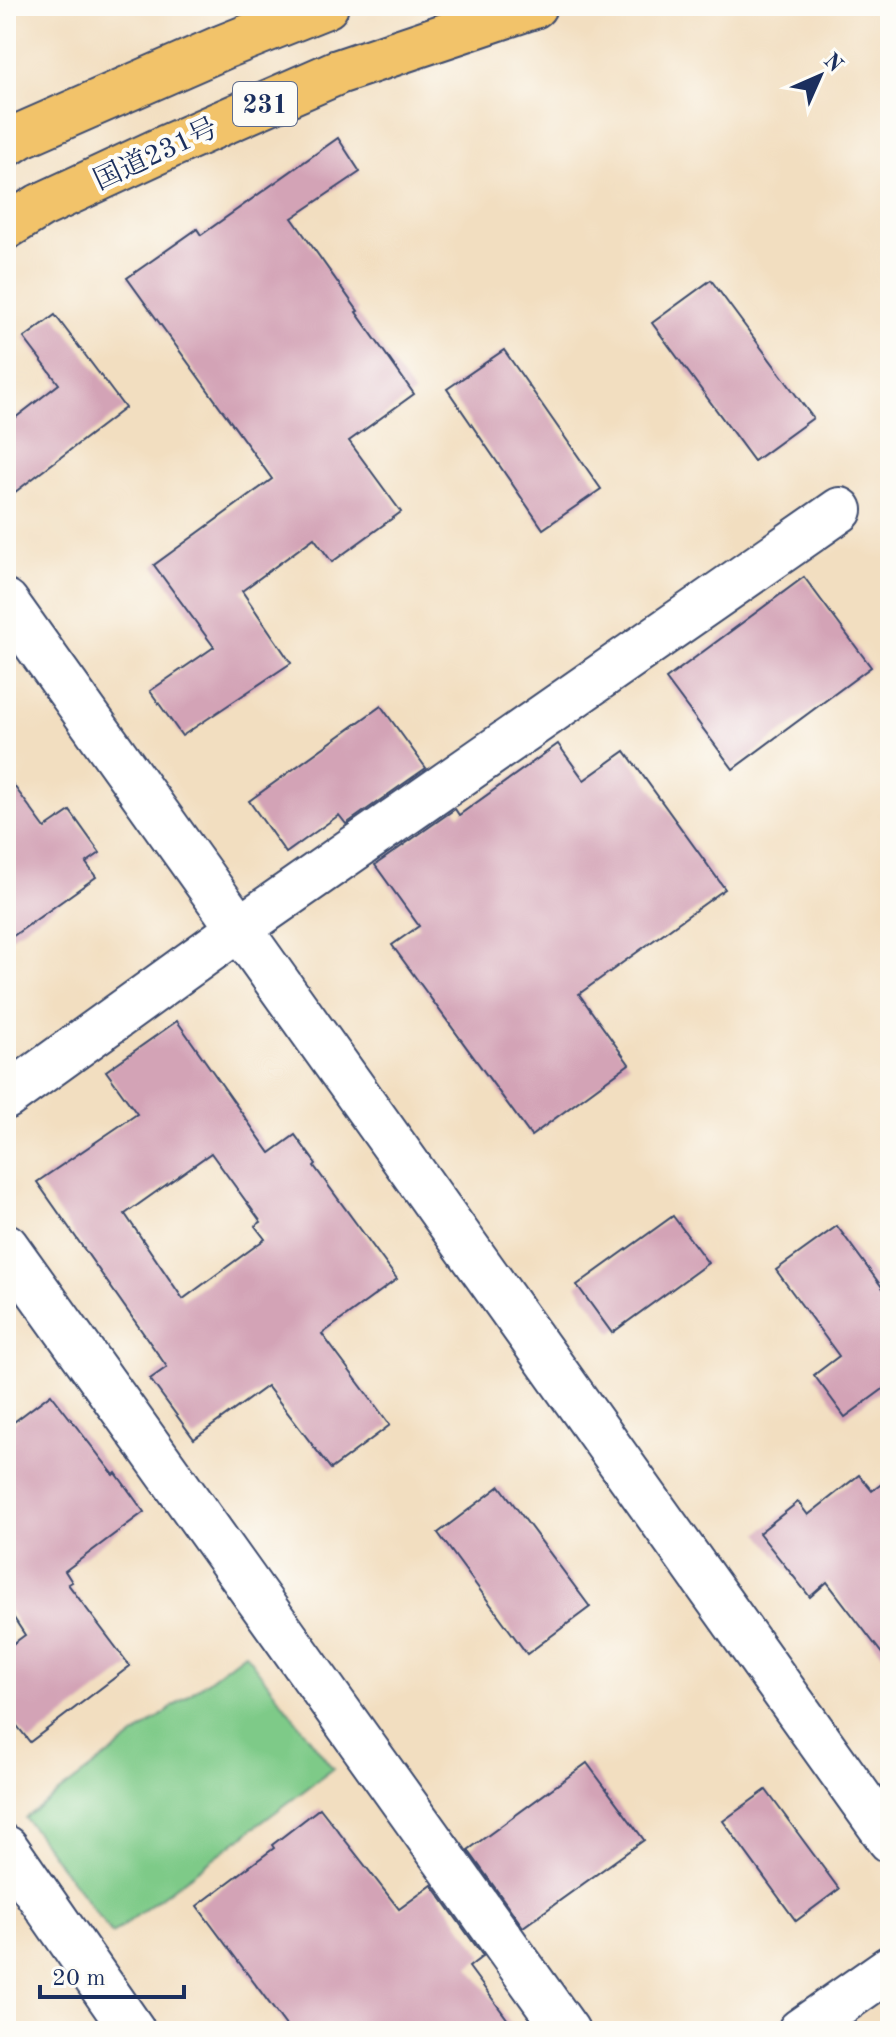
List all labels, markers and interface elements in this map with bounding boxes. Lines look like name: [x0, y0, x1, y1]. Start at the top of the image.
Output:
north arrow: [780, 36, 860, 116]
text: N: [819, 50, 847, 77]
road number: 231: [233, 82, 297, 126]
street label: 国道231号: [89, 112, 222, 196]
scale bar: [40, 1949, 184, 1999]
text: 20 m: [52, 1967, 106, 1991]

